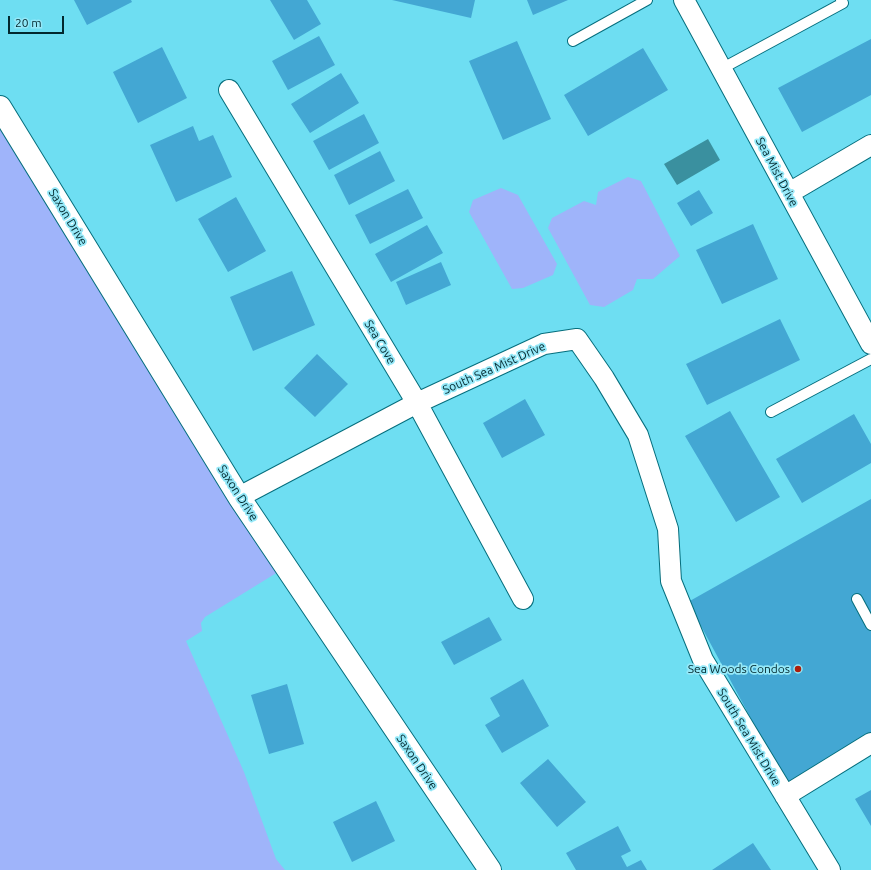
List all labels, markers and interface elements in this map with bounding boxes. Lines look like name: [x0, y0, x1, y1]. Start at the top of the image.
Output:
scale bar: [10, 8, 66, 34]
text: 20 m: [15, 16, 42, 29]
street label: Sea Mist Drive: [753, 135, 801, 209]
street label: Saxon Drive: [46, 186, 90, 248]
street label: Sea Cove: [361, 317, 399, 367]
street label: South Sea Mist Drive: [441, 339, 547, 397]
street label: Saxon Drive: [215, 463, 261, 523]
place label: Sea Woods Condos: [688, 662, 790, 676]
marker: Sea Woods Condos: [793, 664, 803, 674]
street label: South Sea Mist Drive: [714, 686, 784, 788]
street label: Saxon Drive: [393, 732, 441, 792]

